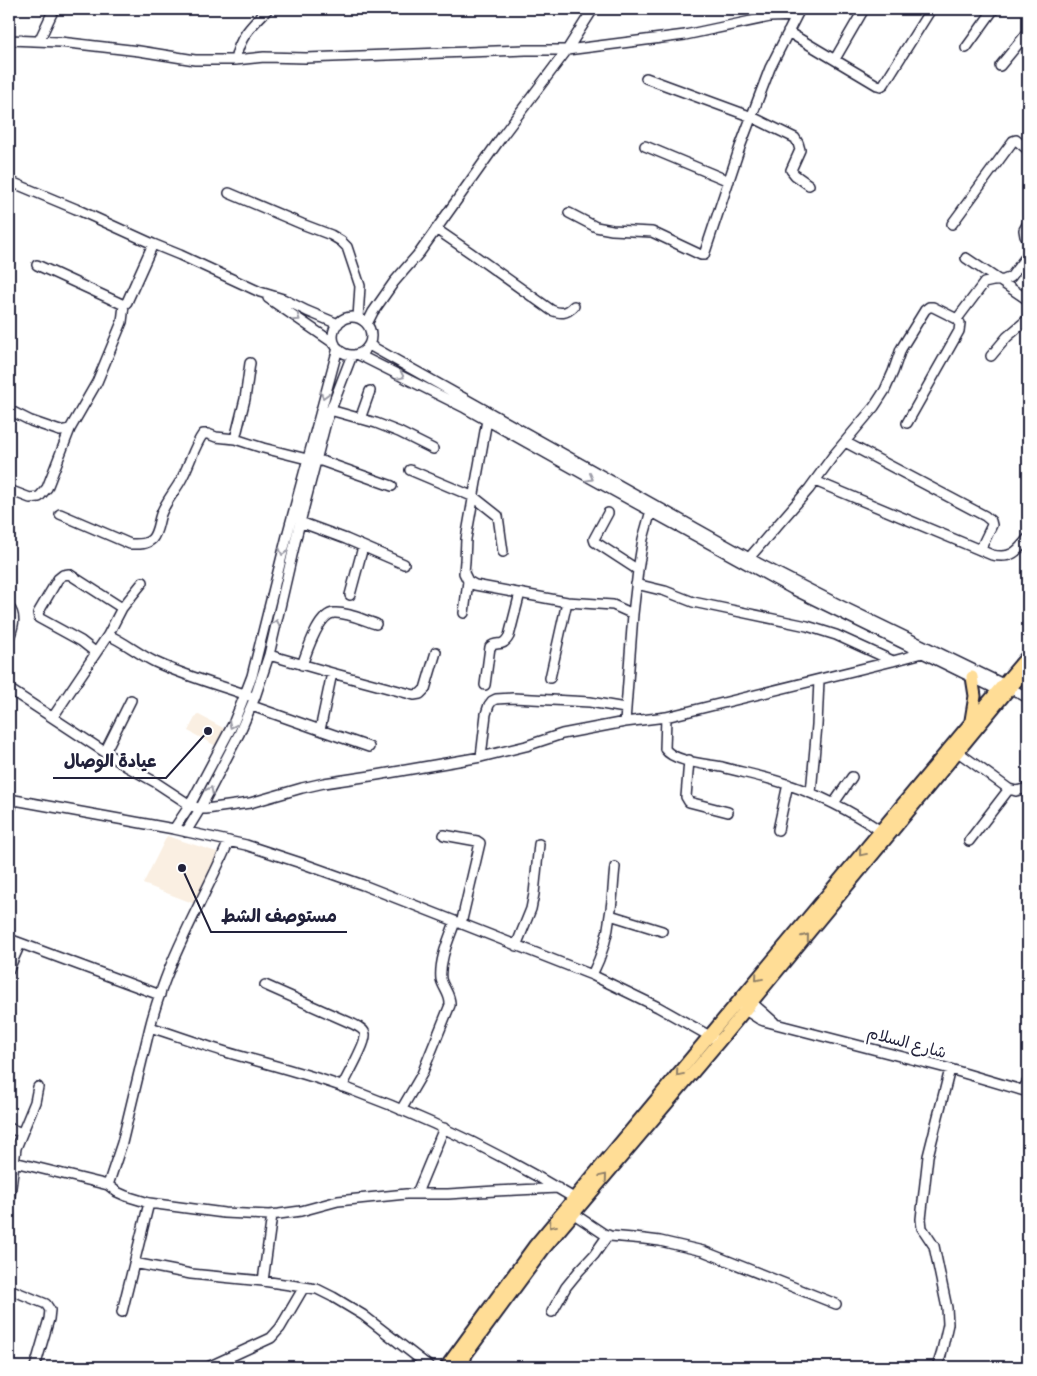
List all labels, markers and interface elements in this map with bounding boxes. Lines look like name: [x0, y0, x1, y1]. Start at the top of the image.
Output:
one-way arrow: [292, 312, 301, 321]
one-way arrow: [396, 370, 405, 380]
one-way arrow: [320, 391, 330, 399]
one-way arrow: [585, 472, 594, 482]
one-way arrow: [278, 548, 288, 556]
one-way arrow: [270, 619, 281, 628]
one-way arrow: [228, 720, 238, 729]
callout: عيادة الوصال: [53, 745, 166, 778]
text: عيادة الوصال: [64, 748, 157, 773]
one-way arrow: [204, 786, 214, 795]
one-way arrow: [859, 848, 868, 857]
callout: مستوصف الشط: [211, 899, 347, 932]
text: مستوصف الشط: [221, 903, 337, 928]
one-way arrow: [800, 934, 808, 943]
one-way arrow: [755, 973, 764, 982]
street label: شارع السلام: [864, 1021, 949, 1065]
one-way arrow: [676, 1067, 684, 1076]
one-way arrow: [599, 1173, 608, 1182]
one-way arrow: [549, 1219, 558, 1228]

